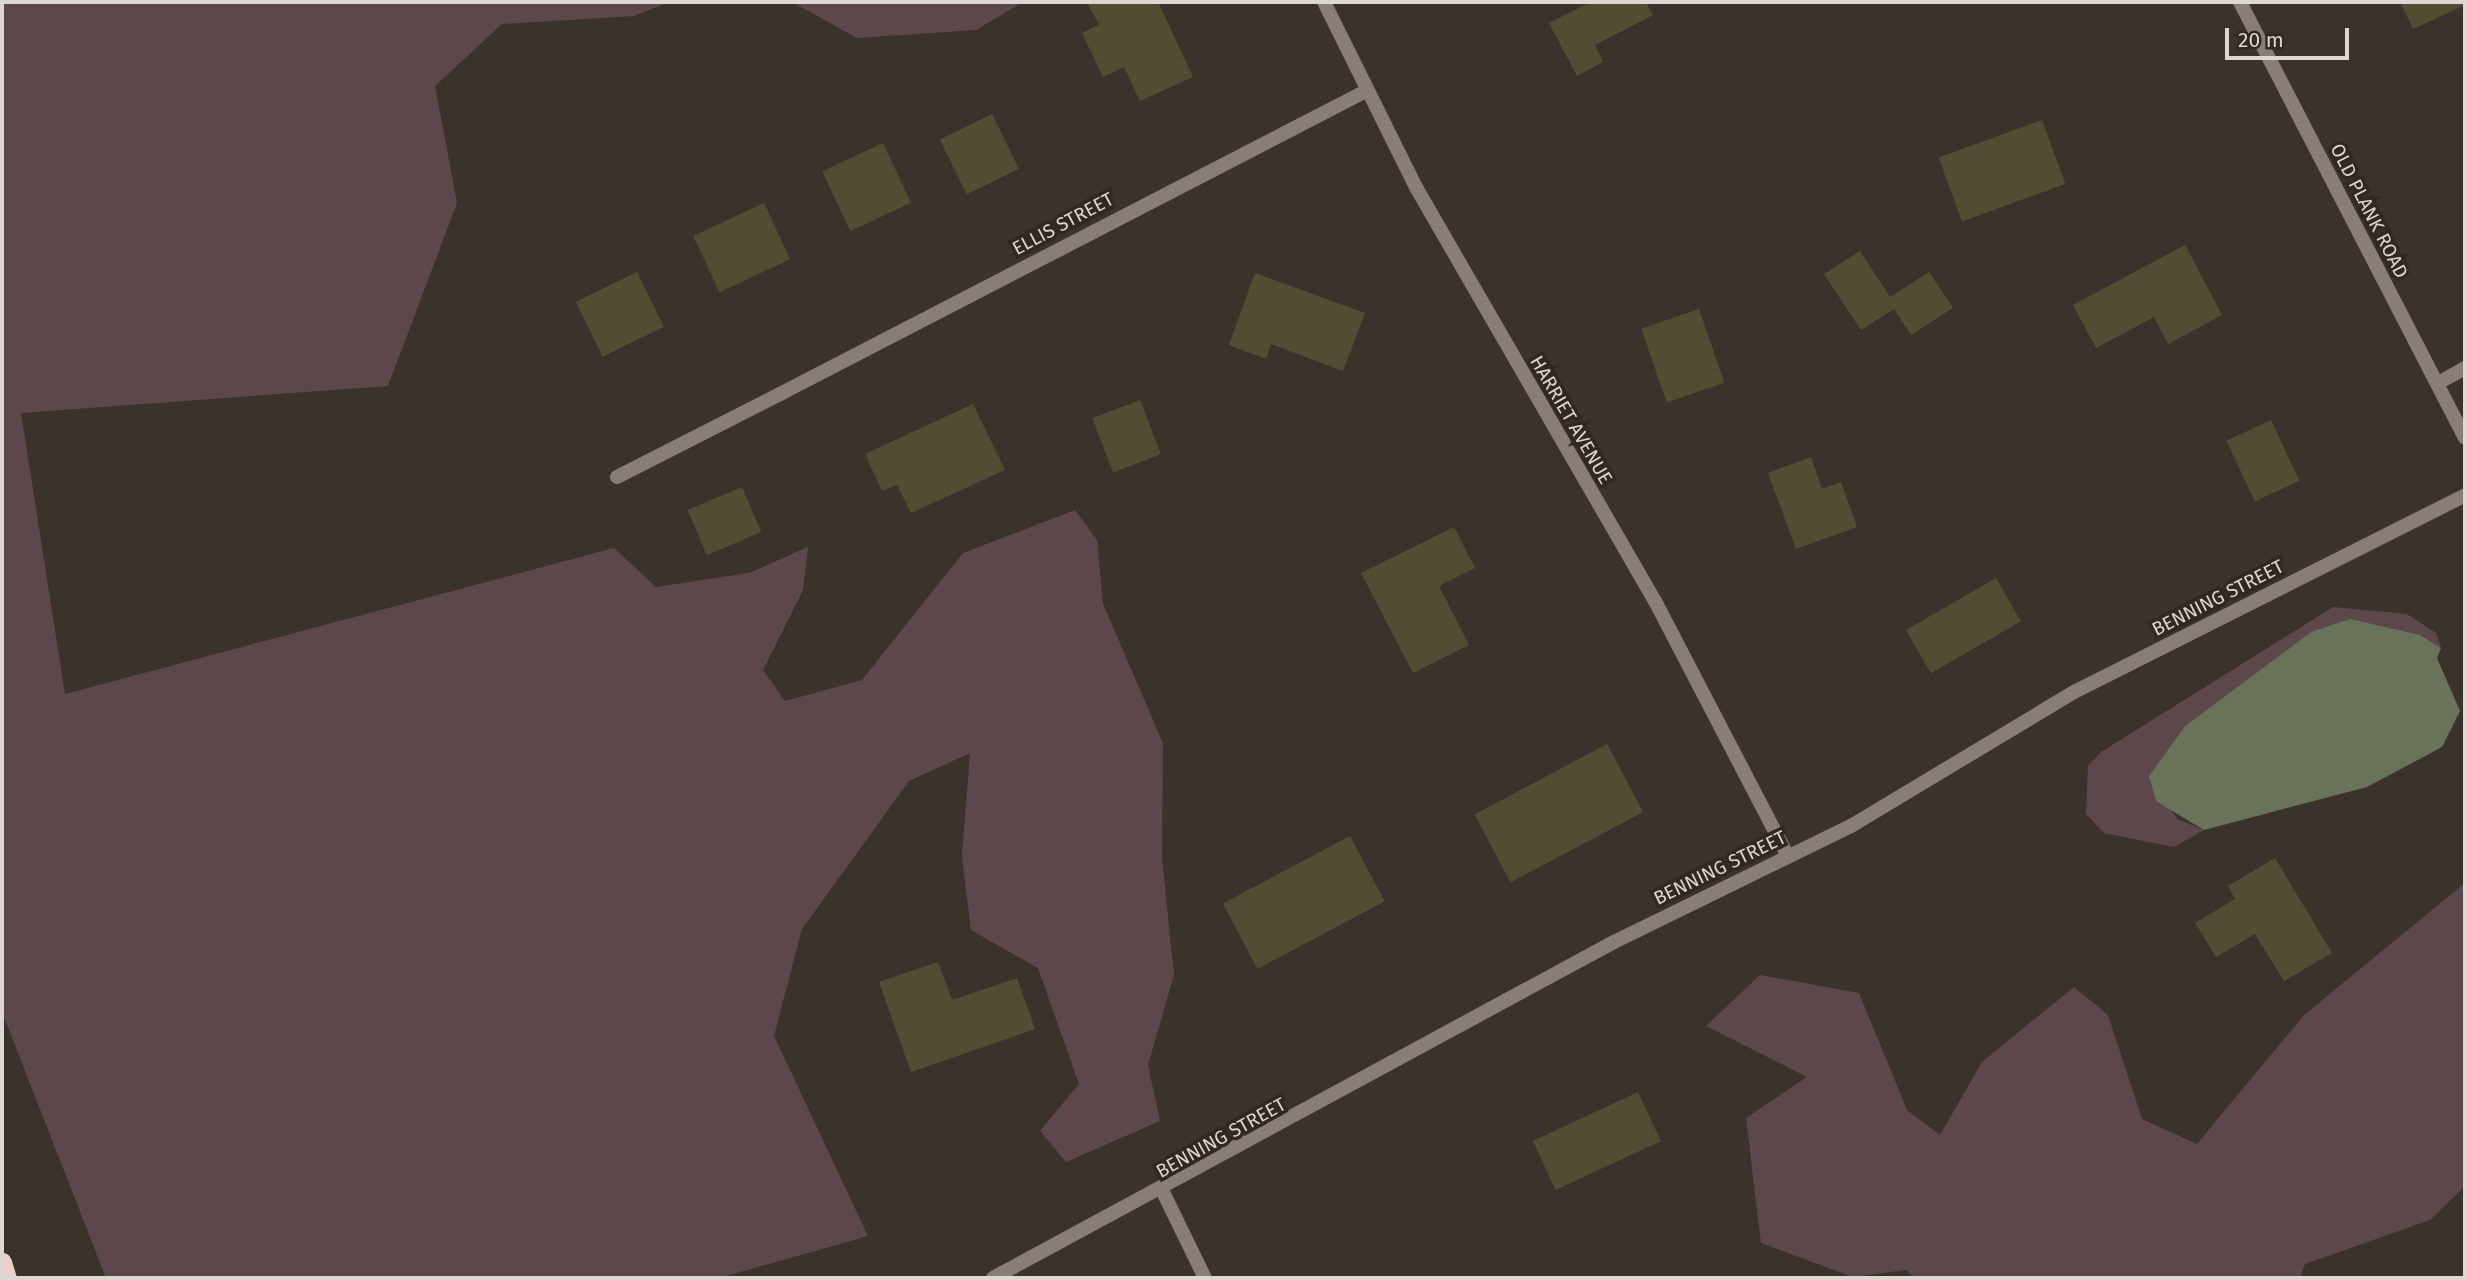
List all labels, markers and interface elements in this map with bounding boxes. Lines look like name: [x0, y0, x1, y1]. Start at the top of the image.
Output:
scale bar: [2229, 14, 2353, 58]
text: 20 m: [2238, 27, 2284, 53]
street label: OLD PLANK ROAD: [2325, 140, 2413, 282]
street label: ELLIS STREET: [1008, 188, 1118, 260]
street label: HARRIET AVENUE: [1525, 352, 1617, 488]
street label: BENNING STREET: [2148, 555, 2288, 641]
street label: BENNING STREET: [1650, 826, 1790, 910]
street label: BENNING STREET: [1152, 1093, 1290, 1183]

